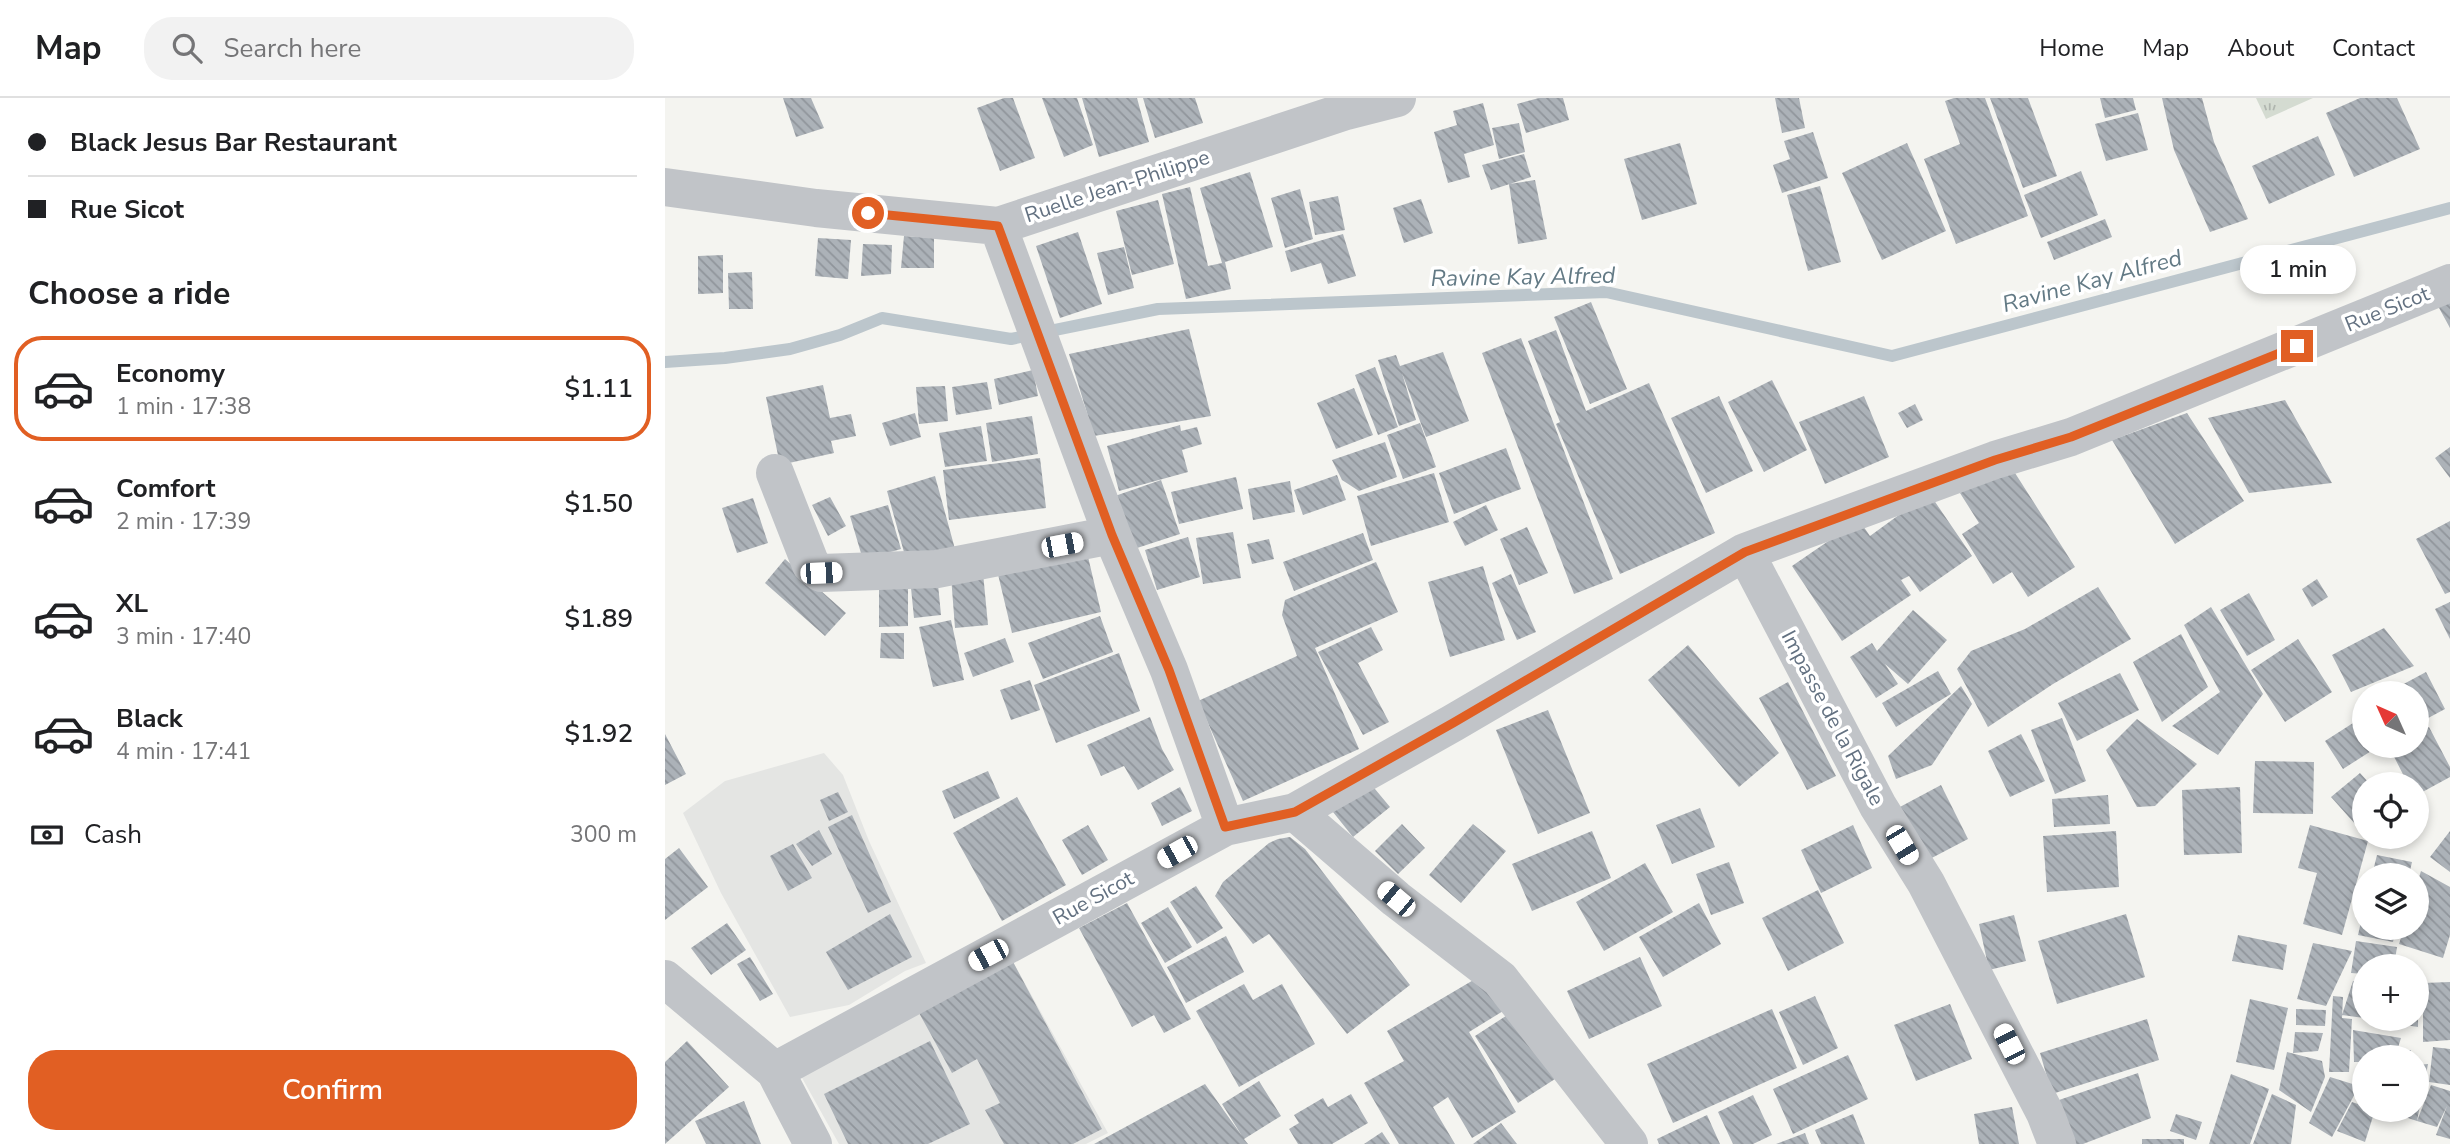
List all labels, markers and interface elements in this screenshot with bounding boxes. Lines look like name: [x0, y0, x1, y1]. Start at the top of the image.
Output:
search box: [144, 17, 634, 80]
text: Map: [35, 26, 102, 71]
icon: search: [168, 29, 206, 67]
text: Search here: [224, 31, 361, 66]
text: Home: [2039, 32, 2104, 64]
text: Map: [2142, 32, 2189, 64]
text: About: [2227, 32, 2294, 64]
text: Contact: [2332, 32, 2415, 64]
text: Black Jesus Bar Restaurant: [70, 125, 397, 160]
street label: Ruelle Jean-Philippe: [1021, 143, 1213, 229]
text: Rue Sicot: [70, 192, 184, 227]
route start: [852, 197, 884, 229]
water label: Ravine Kay Alfred: [1999, 242, 2186, 320]
callout: 1 min: [2239, 244, 2355, 294]
text: 1 min: [2269, 254, 2327, 285]
water label: Ravine Kay Alfred: [1430, 260, 1616, 294]
text: Choose a ride: [28, 272, 230, 315]
street label: Rue Sicot: [2341, 279, 2434, 339]
route end: [2281, 330, 2313, 362]
text: Economy: [116, 356, 225, 391]
icon: car: [32, 357, 95, 420]
text: $1.11: [564, 371, 633, 406]
text: 1 min · 17:38: [116, 391, 251, 422]
text: Comfort: [116, 471, 216, 506]
icon: car: [32, 472, 95, 535]
text: $1.50: [564, 486, 633, 521]
text: 2 min · 17:39: [116, 506, 251, 537]
car: [1040, 531, 1085, 559]
car: [800, 562, 843, 584]
text: XL: [116, 586, 148, 621]
icon: car: [32, 587, 95, 650]
text: $1.89: [564, 601, 633, 636]
text: 3 min · 17:40: [116, 621, 251, 652]
street label: Impasse de la Rigale: [1775, 625, 1891, 811]
north arrow: [2352, 681, 2429, 758]
map controls: [2352, 681, 2429, 1122]
text: Black: [116, 701, 183, 736]
icon: car: [32, 702, 95, 765]
text: $1.92: [564, 716, 633, 751]
text: 4 min · 17:41: [116, 736, 251, 767]
button: locate: [2352, 772, 2429, 849]
icon: cash: [28, 816, 66, 854]
text: Cash: [84, 817, 142, 852]
text: 300 m: [570, 819, 637, 850]
car: [1883, 822, 1922, 868]
car: [1154, 833, 1201, 871]
button: layers: [2352, 863, 2429, 940]
street label: Rue Sicot: [1047, 864, 1139, 932]
car: [1374, 877, 1419, 921]
car: [965, 936, 1012, 974]
button: +: [2352, 954, 2429, 1031]
car: [1991, 1021, 2028, 1067]
button: −: [2352, 1045, 2429, 1122]
button: Confirm: [28, 1050, 637, 1130]

